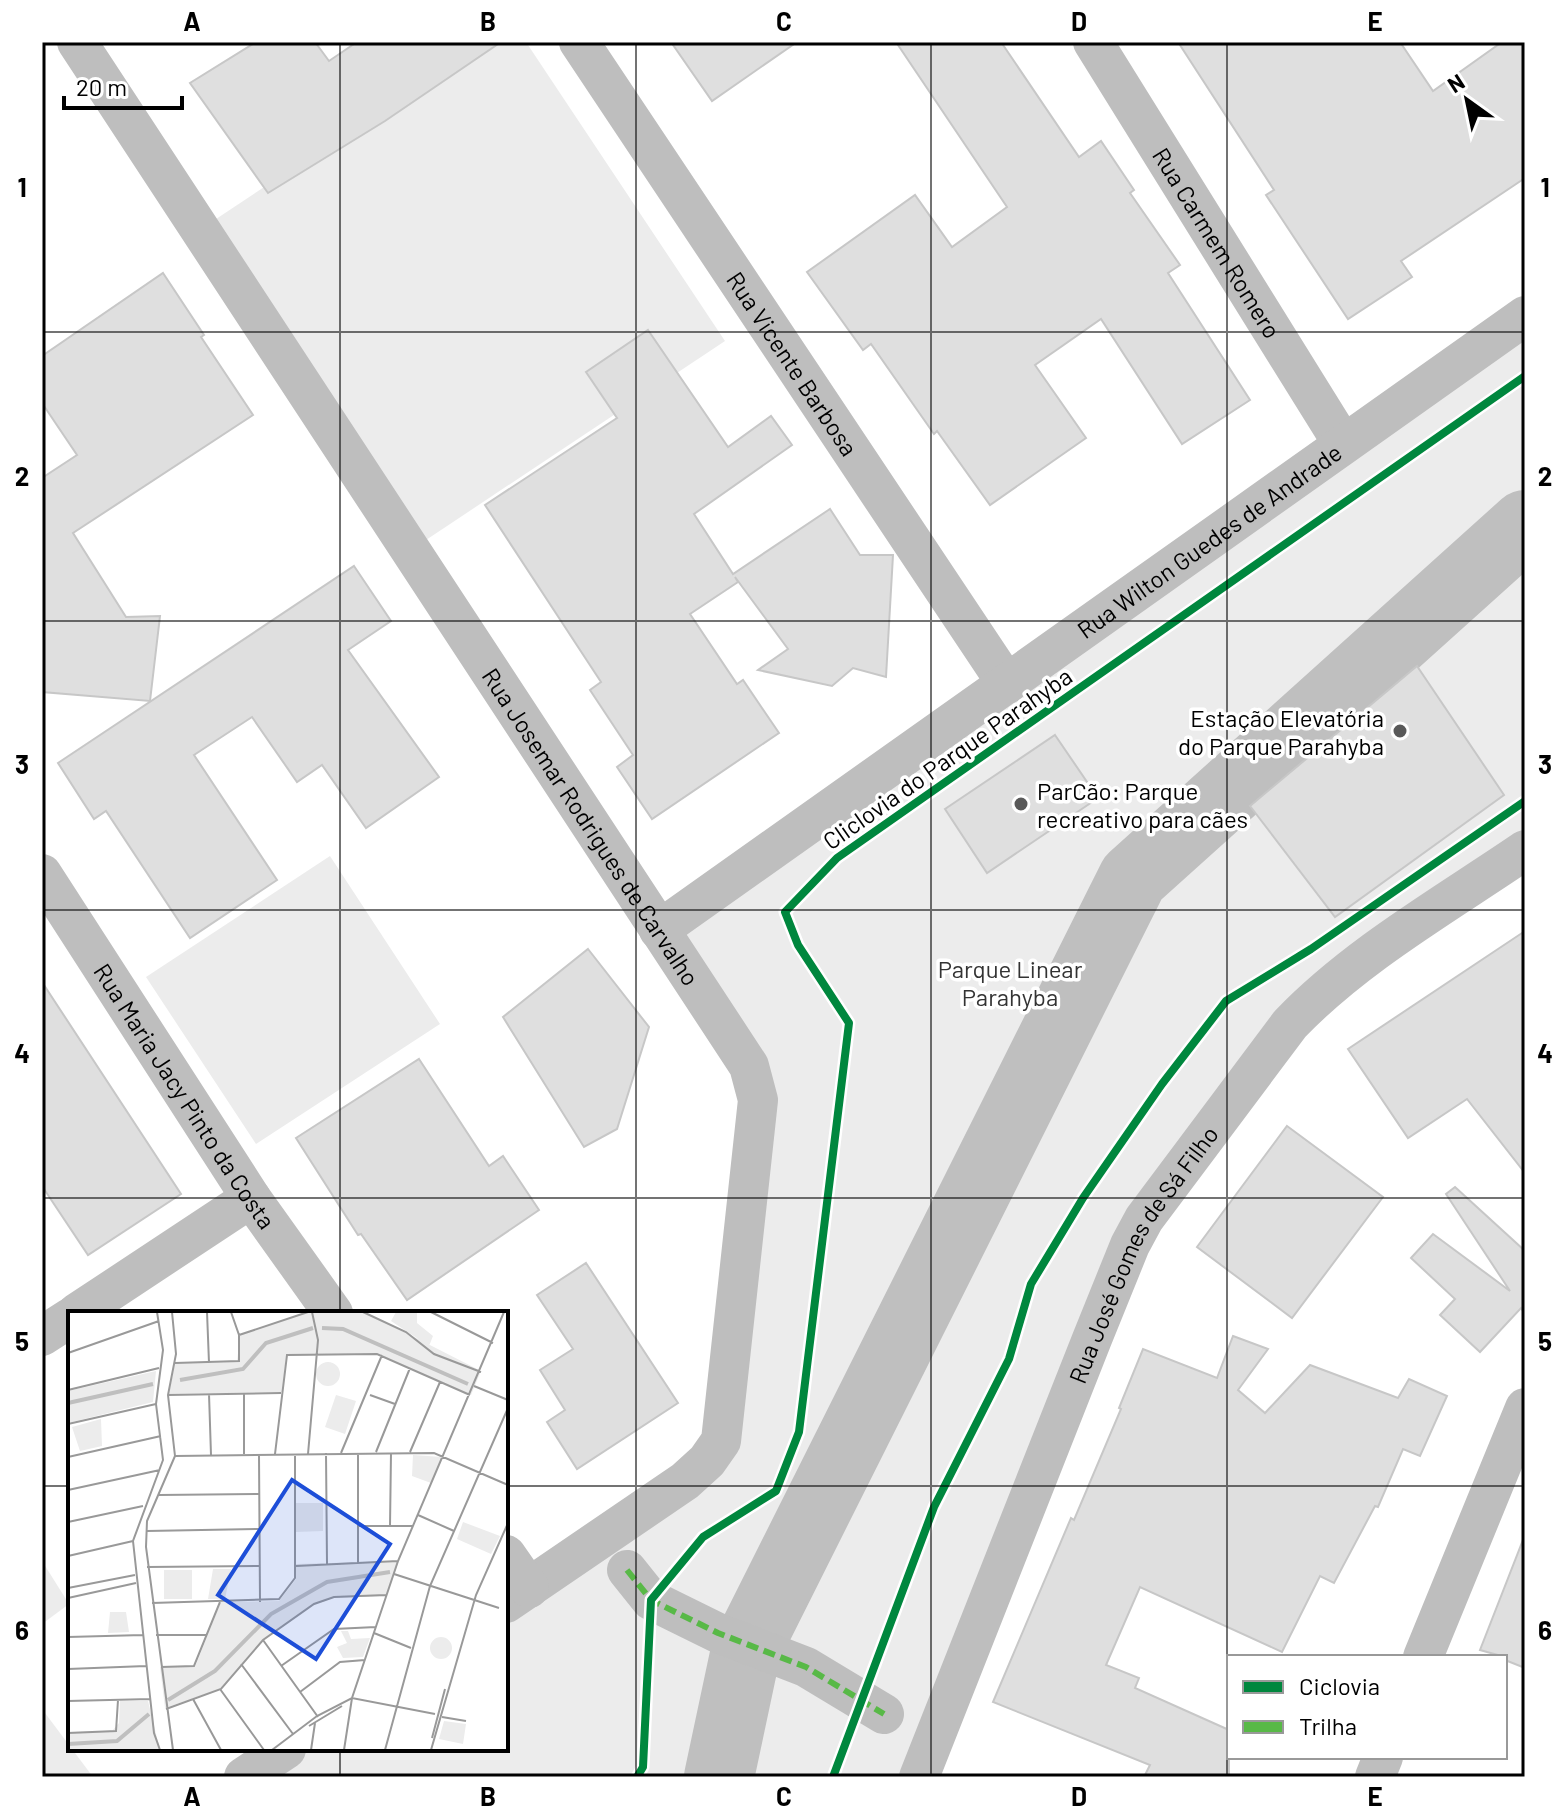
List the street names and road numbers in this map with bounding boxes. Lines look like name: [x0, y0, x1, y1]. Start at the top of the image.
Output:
street label: Rua Carmem Romero: [1147, 142, 1288, 343]
street label: Rua Vicente Barbosa: [721, 266, 865, 461]
street label: Rua Wilton Guedes de Andrade: [1071, 437, 1347, 644]
street label: Cliclovia do Parque Parahyba: [817, 661, 1077, 855]
street label: Rua Josemar Rodrigues de Carvalho: [477, 662, 706, 990]
street label: Rua Maria Jacy Pinto da Costa: [89, 958, 282, 1234]
street label: Rua José Gomes de Sá Filho: [1062, 1120, 1223, 1387]

